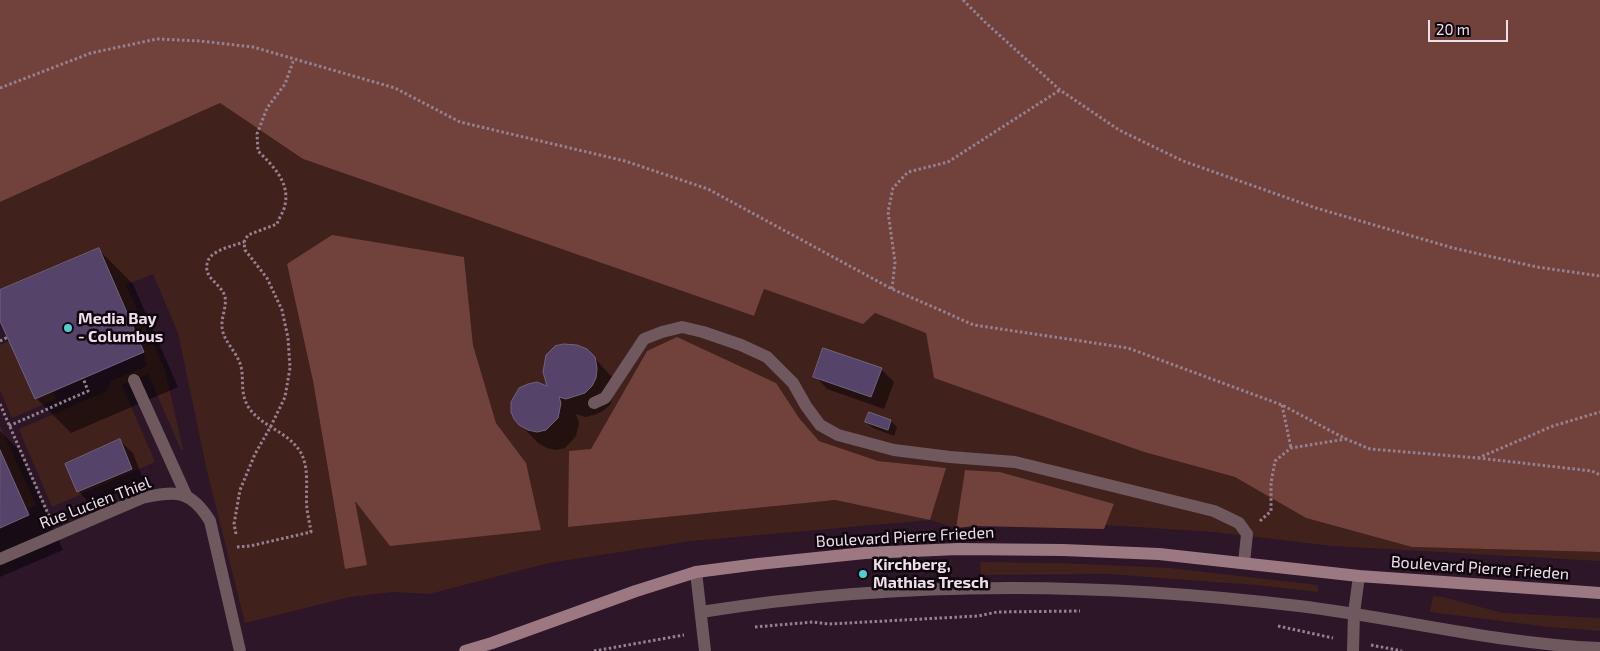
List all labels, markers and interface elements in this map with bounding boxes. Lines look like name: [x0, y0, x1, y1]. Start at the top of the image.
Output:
scale bar: [1430, 10, 1510, 42]
text: 20 m: [1436, 20, 1470, 38]
place label: Media Bay - Columbus: [78, 309, 163, 347]
marker: Media Bay - Columbus: [62, 322, 74, 334]
street label: Rue Lucien Thiel: [37, 473, 153, 533]
street label: Boulevard Pierre Frieden: [815, 523, 995, 551]
street label: Boulevard Pierre Frieden: [1390, 552, 1570, 584]
place label: Kirchberg, Mathias Tresch: [873, 555, 989, 593]
marker: Kirchberg, Mathias Tresch: [857, 568, 869, 580]

